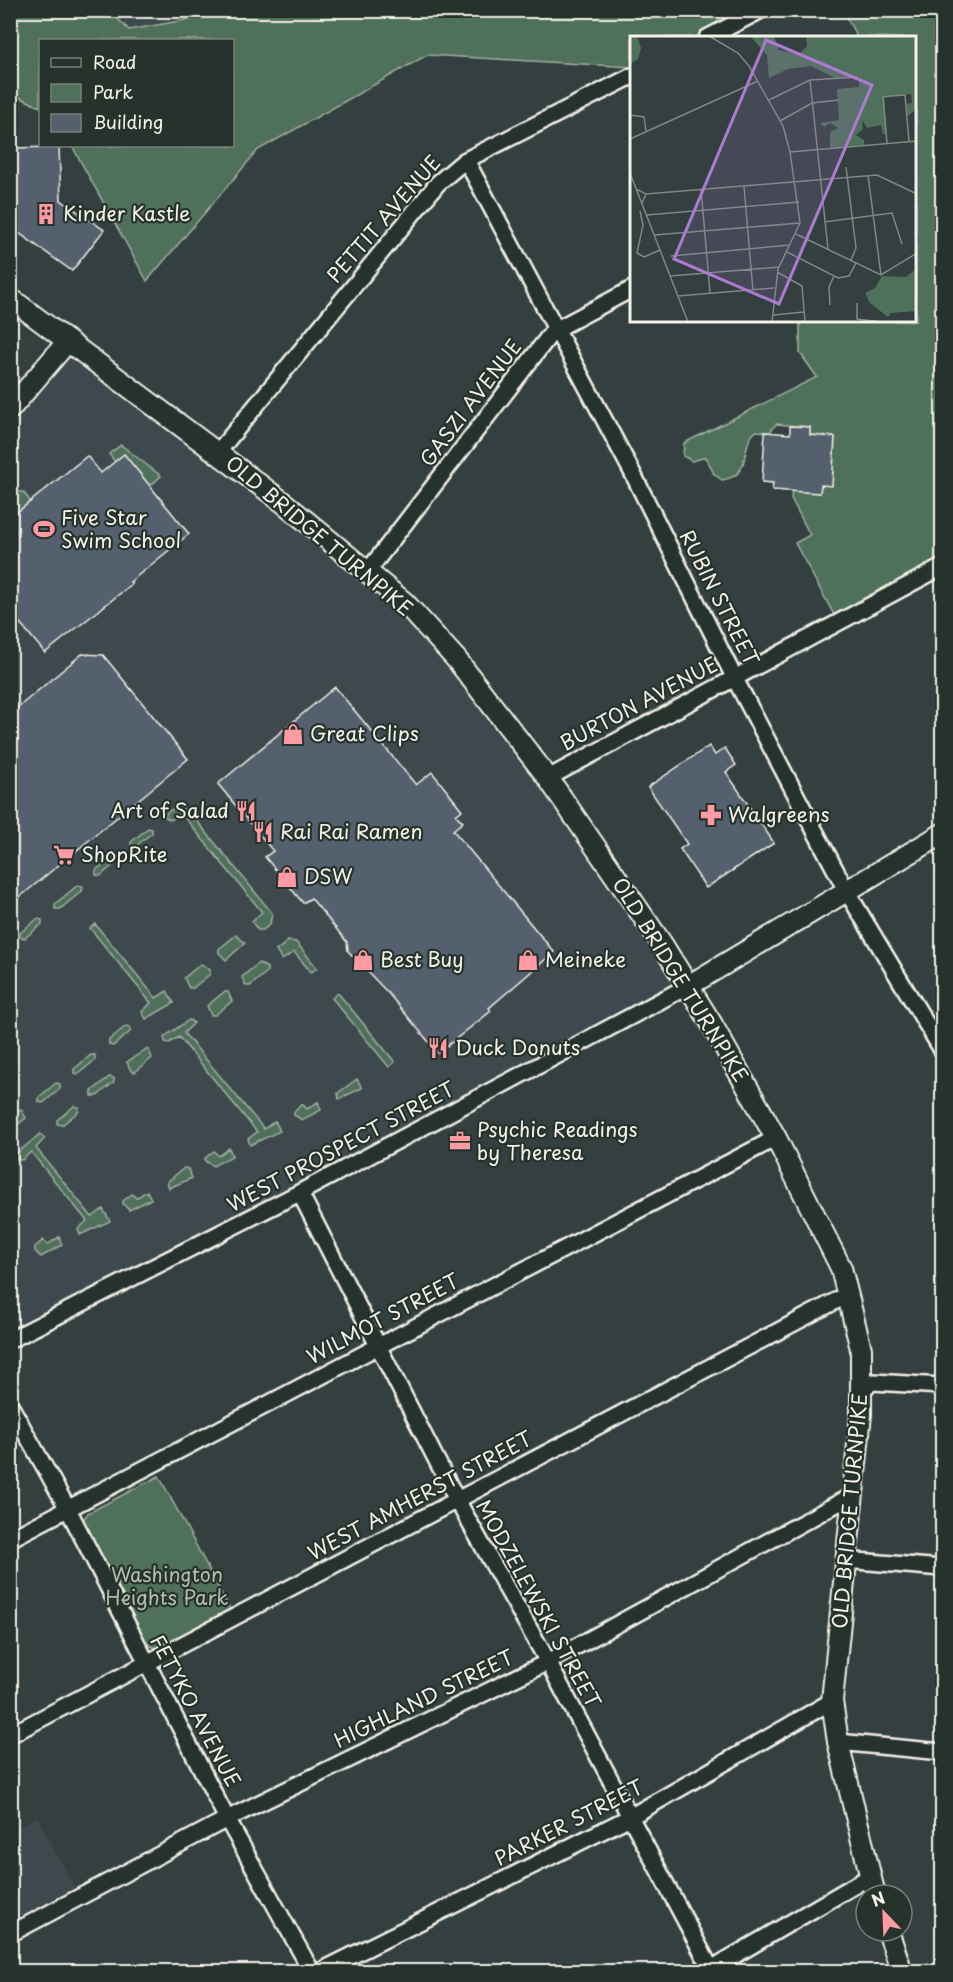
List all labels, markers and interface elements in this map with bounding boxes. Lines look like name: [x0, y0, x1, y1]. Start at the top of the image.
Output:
inset map: [630, 36, 917, 322]
legend: [39, 39, 234, 147]
text: Road: [93, 48, 137, 75]
text: Park: [93, 78, 133, 105]
text: Building: [93, 108, 163, 135]
street label: PETTIT AVENUE: [319, 148, 447, 289]
place label: Kinder Kastle: [63, 198, 191, 228]
building icon: Kinder Kastle: [34, 202, 58, 226]
street label: GASZI AVENUE: [412, 332, 528, 473]
street label: OLD BRIDGE TURNPIKE: [220, 448, 420, 623]
place label: Five Star Swim School: [61, 502, 181, 555]
sports icon: Five Star Swim School: [32, 517, 56, 541]
street label: RUBIN STREET: [673, 525, 767, 671]
street label: BURTON AVENUE: [554, 649, 723, 757]
place label: Great Clips: [310, 718, 419, 748]
shop icon: Great Clips: [281, 722, 305, 746]
place label: Art of Salad: [111, 795, 229, 825]
restaurant icon: Art of Salad: [234, 799, 258, 823]
place label: Walgreens: [728, 799, 830, 829]
pharmacy icon: Walgreens: [699, 803, 723, 827]
place label: Rai Rai Ramen: [280, 816, 422, 846]
restaurant icon: Rai Rai Ramen: [251, 820, 275, 844]
place label: ShopRite: [81, 839, 167, 869]
supermarket icon: ShopRite: [52, 843, 76, 867]
place label: DSW: [304, 861, 353, 891]
shop icon: DSW: [275, 865, 299, 889]
street label: OLD BRIDGE TURNPIKE: [606, 871, 756, 1088]
place label: Best Buy: [380, 944, 463, 974]
place label: Meineke: [545, 944, 626, 974]
shop icon: Best Buy: [351, 948, 375, 972]
shop icon: Meineke: [516, 948, 540, 972]
place label: Duck Donuts: [455, 1032, 580, 1062]
restaurant icon: Duck Donuts: [426, 1036, 450, 1060]
street label: WEST PROSPECT STREET: [221, 1073, 460, 1219]
place label: Psychic Readings by Theresa: [477, 1114, 638, 1167]
office icon: Psychic Readings by Theresa: [448, 1129, 472, 1153]
street label: WILMOT STREET: [301, 1265, 464, 1371]
street label: OLD BRIDGE TURNPIKE: [824, 1392, 874, 1630]
street label: WEST AMHERST STREET: [302, 1423, 537, 1567]
street label: MODZELEWSKI STREET: [469, 1494, 609, 1713]
park label: Washington Heights Park: [106, 1559, 229, 1612]
street label: FETYKO AVENUE: [143, 1629, 249, 1792]
street label: HIGHLAND STREET: [329, 1641, 519, 1755]
street label: PARKER STREET: [489, 1771, 649, 1873]
north arrow: [854, 1883, 914, 1943]
text: N: [867, 1885, 888, 1912]

